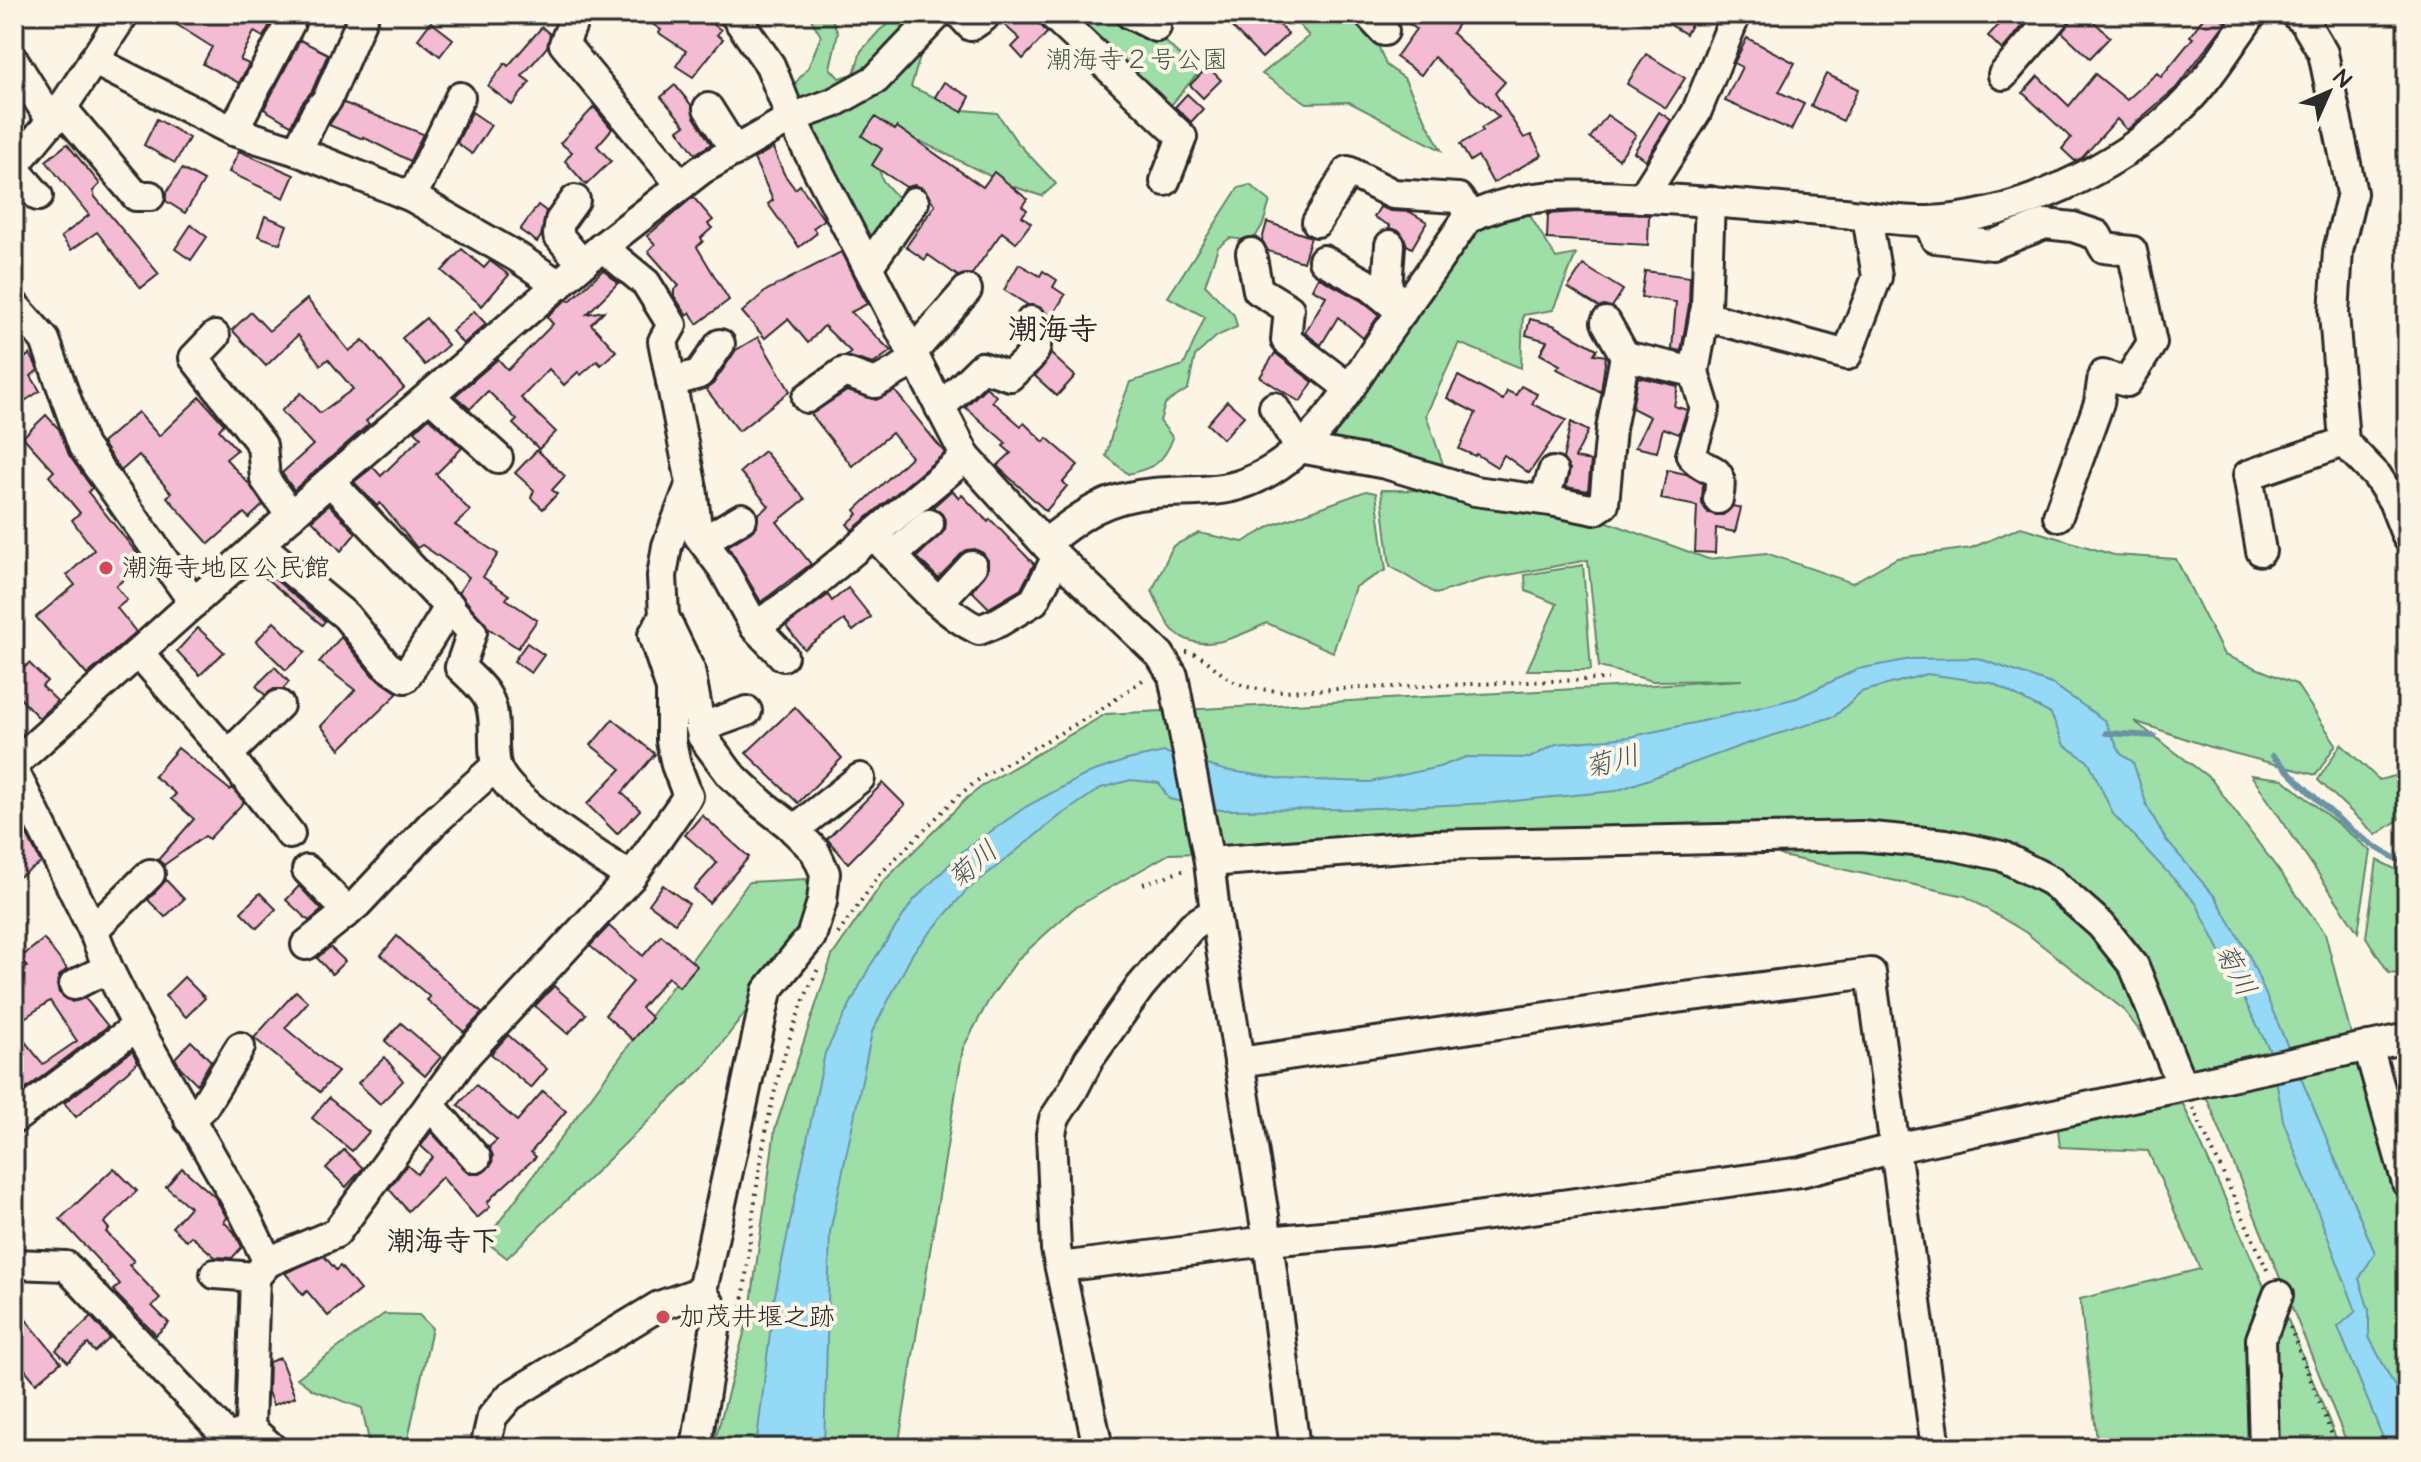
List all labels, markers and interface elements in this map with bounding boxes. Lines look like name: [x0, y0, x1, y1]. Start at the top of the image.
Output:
park label: 潮海寺２号公園: [1046, 42, 1228, 78]
north arrow: [2289, 52, 2369, 132]
text: N: [2326, 63, 2358, 95]
district label: 潮海寺: [1008, 309, 1098, 351]
place label: 潮海寺地区公民館: [122, 550, 330, 586]
marker: 潮海寺地区公民館: [97, 559, 115, 577]
water label: 菊川: [1580, 736, 1644, 788]
water label: 菊川: [939, 832, 1007, 898]
water label: 菊川: [2205, 936, 2265, 1004]
district label: 潮海寺下: [387, 1222, 499, 1261]
place label: 加茂井堰之跡: [679, 1299, 835, 1335]
marker: 加茂井堰之跡: [654, 1308, 672, 1326]

